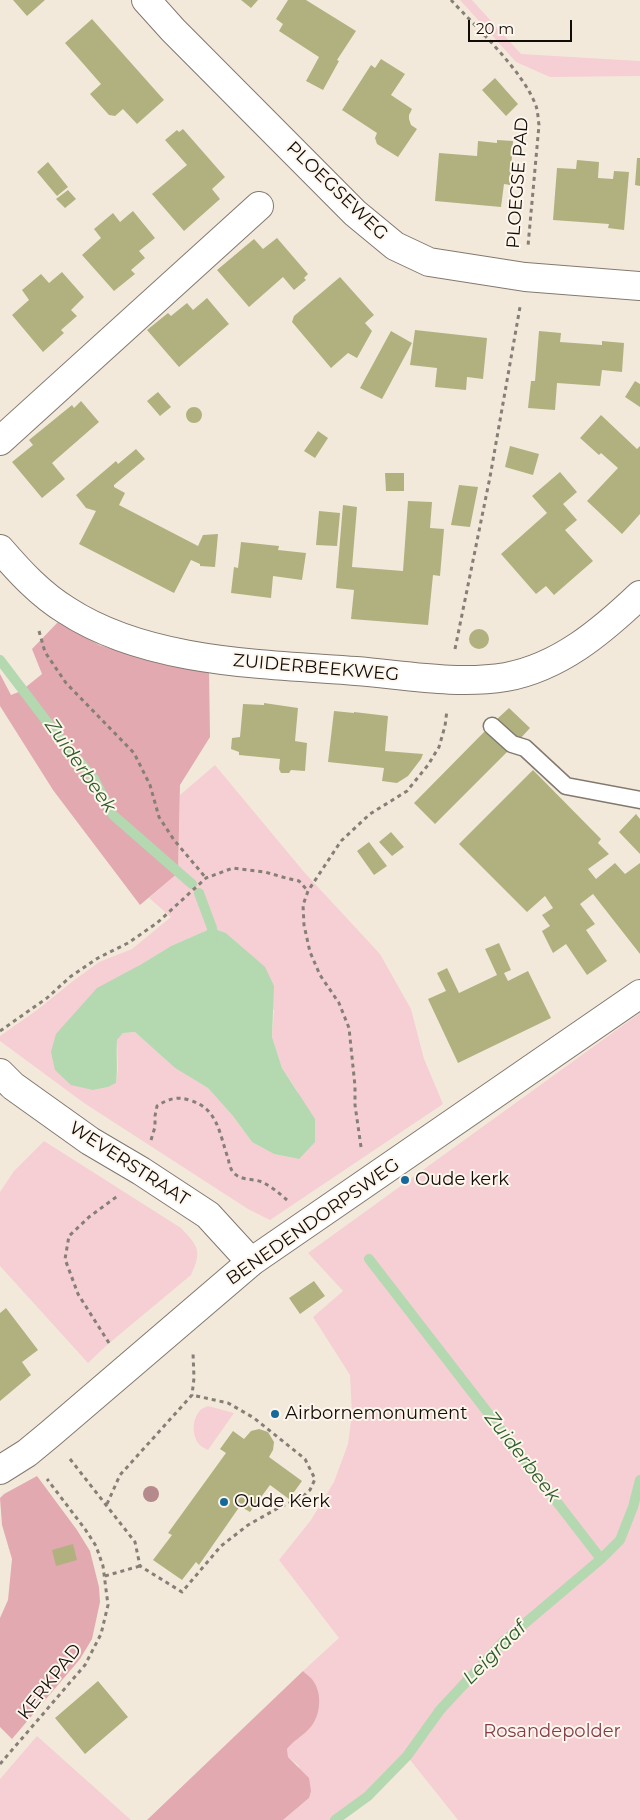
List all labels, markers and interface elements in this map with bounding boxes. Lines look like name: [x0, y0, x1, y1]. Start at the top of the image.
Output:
scale bar: [470, 10, 574, 42]
text: 20 m: [476, 19, 514, 38]
street label: PLOEGSE PAD: [503, 116, 533, 250]
street label: PLOEGSEWEG: [282, 137, 392, 245]
street label: ZUIDERBEEKWEG: [232, 650, 400, 686]
water label: Zuiderbeek: [39, 715, 121, 817]
street label: WEVERSTRAAT: [65, 1117, 193, 1211]
street label: BENEDENDORPSWEG: [222, 1154, 404, 1290]
place label: Oude kerk: [415, 1169, 509, 1191]
marker: Oude kerk: [399, 1174, 411, 1186]
place label: Airbornemonument: [285, 1403, 468, 1425]
water label: Zuiderbeek: [479, 1407, 565, 1507]
marker: Airbornemonument: [269, 1408, 281, 1420]
place label: Oude Kerk: [234, 1491, 330, 1513]
marker: Oude Kerk: [218, 1496, 230, 1508]
water label: Leigraaf: [459, 1617, 531, 1689]
street label: KERKPAD: [14, 1640, 86, 1724]
park label: Rosandepolder: [483, 1721, 621, 1743]

